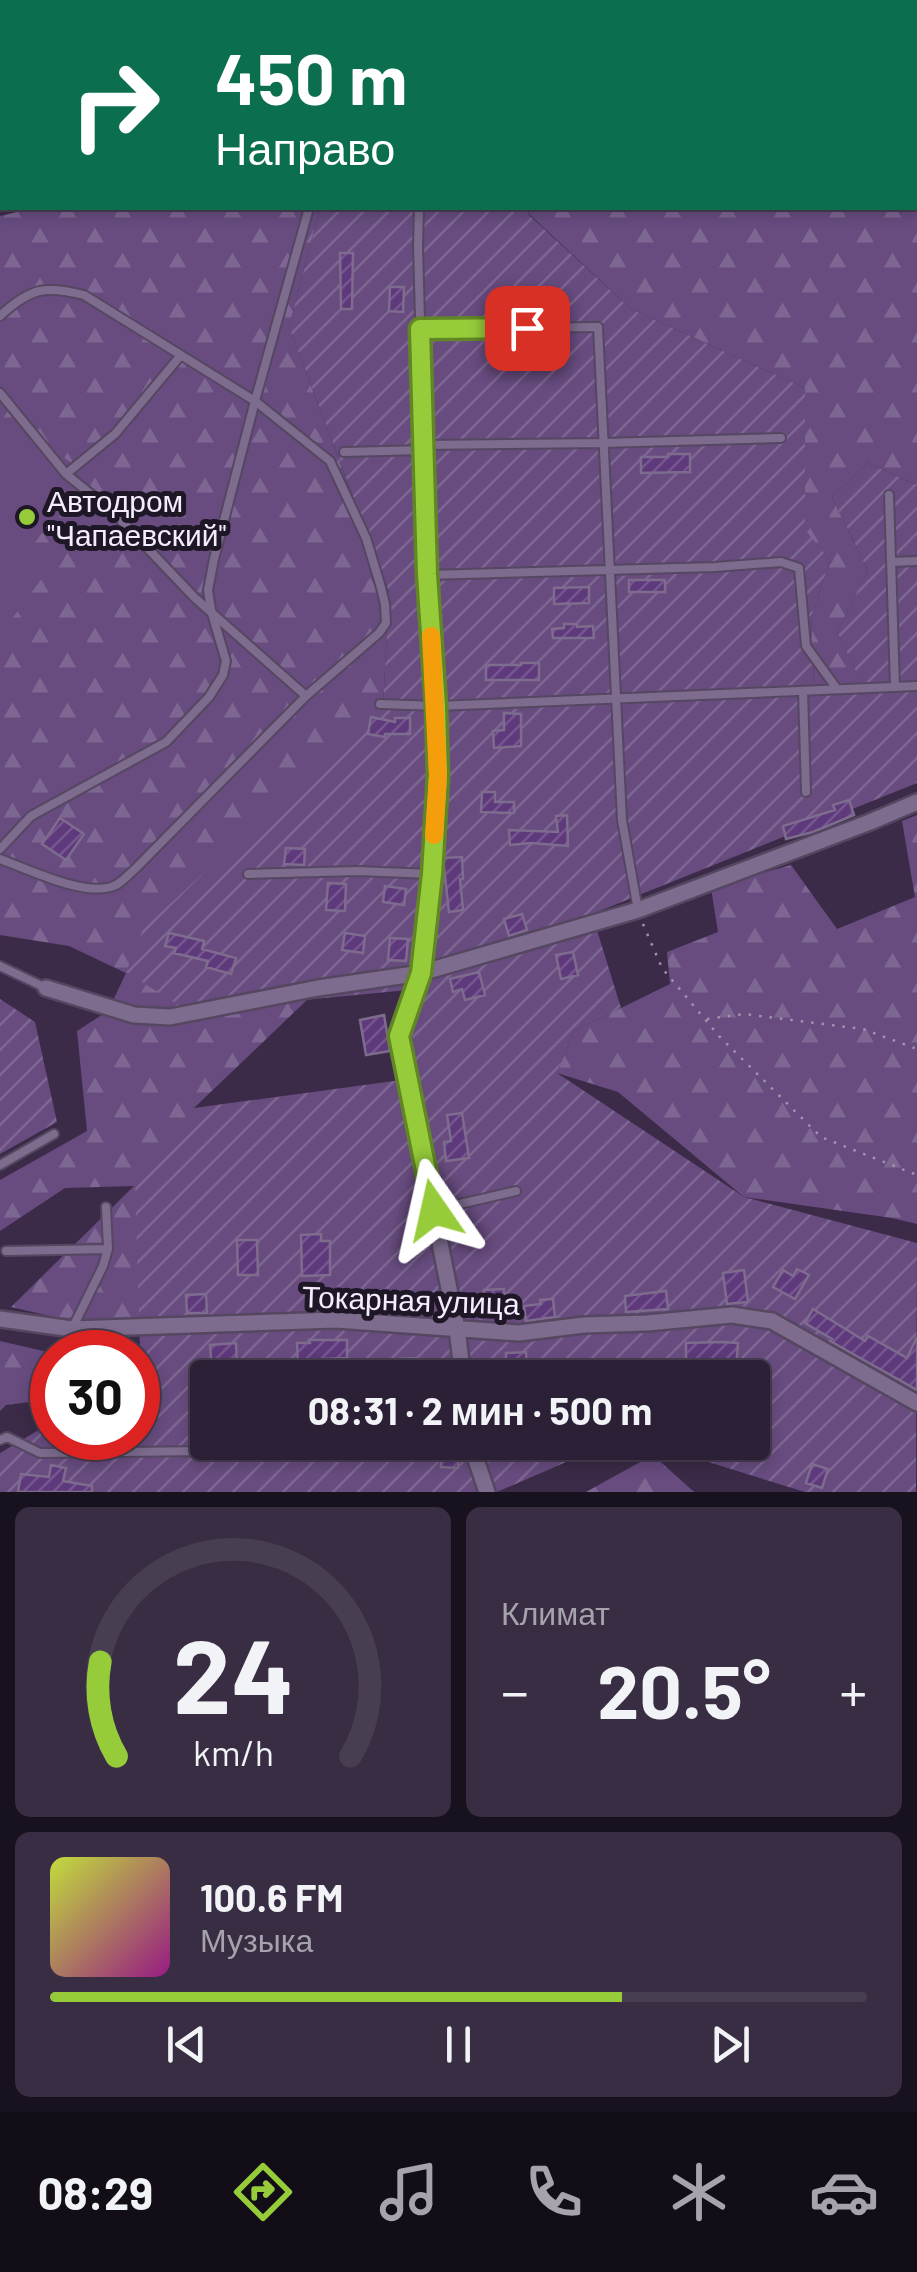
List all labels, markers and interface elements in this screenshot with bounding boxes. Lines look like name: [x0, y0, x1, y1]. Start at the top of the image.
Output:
text: 450 m: [215, 35, 407, 119]
icon: right: [50, 40, 180, 170]
text: Направо: [215, 120, 395, 174]
pin: [485, 286, 570, 371]
icon: arrive: [500, 301, 555, 356]
place label: Автодром "Чапаевский": [47, 482, 226, 552]
marker: Автодром "Чапаевский": [16, 506, 38, 528]
position arrow: [382, 1158, 486, 1262]
street label: Токарная улица: [302, 1277, 521, 1321]
speed limit sign: 30: [30, 1330, 160, 1460]
text: 08:31 · 2 мин · 500 m: [308, 1387, 652, 1433]
text: Климат: [501, 1593, 610, 1631]
text: 24: [172, 1610, 294, 1735]
text: 20.5°: [597, 1644, 771, 1734]
text: −: [501, 1657, 529, 1723]
text: +: [839, 1657, 867, 1723]
text: km/h: [193, 1730, 273, 1773]
text: 100.6 FM: [200, 1874, 344, 1920]
text: Музыка: [200, 1920, 313, 1958]
icon: previous: [159, 2017, 214, 2072]
icon: pause: [431, 2017, 486, 2072]
icon: next: [703, 2017, 758, 2072]
icon: directions: [228, 2157, 298, 2227]
icon: music: [374, 2157, 444, 2227]
icon: phone: [519, 2157, 589, 2227]
icon: climate: [664, 2157, 734, 2227]
icon: car: [809, 2157, 879, 2227]
text: 08:29: [38, 2165, 153, 2219]

